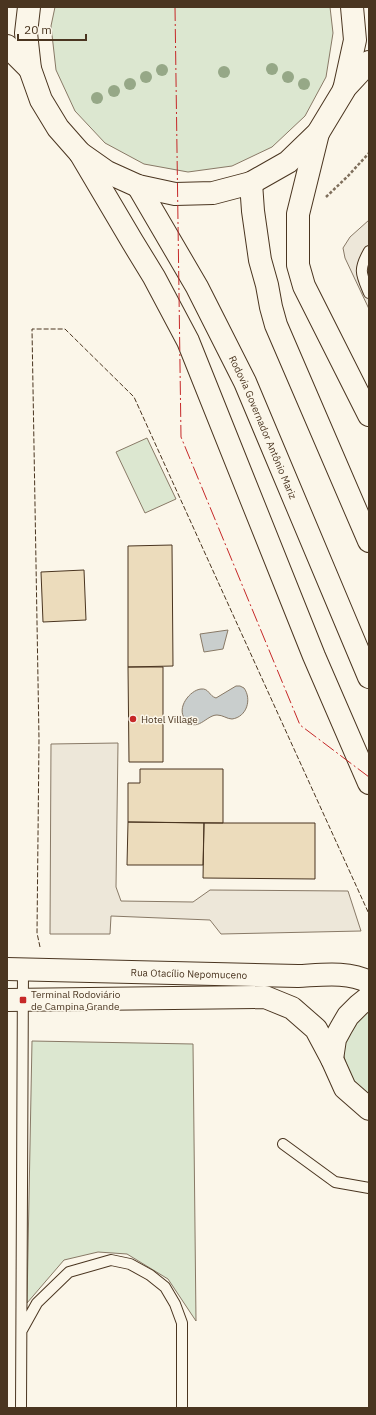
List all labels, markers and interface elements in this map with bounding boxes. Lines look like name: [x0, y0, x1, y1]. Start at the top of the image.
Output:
scale bar: [18, 16, 86, 42]
text: 20 m: [24, 22, 52, 37]
street label: Rodovia Governador Antônio Mariz: [226, 353, 300, 501]
place label: Hotel Village: [141, 713, 198, 726]
marker: Hotel Village: [128, 714, 138, 724]
street label: Rua Otacílio Nepomuceno: [130, 965, 248, 981]
place label: Terminal Rodoviário de Campina Grande: [31, 988, 121, 1013]
marker: Terminal Rodoviário de Campina Grande: [18, 995, 28, 1005]

